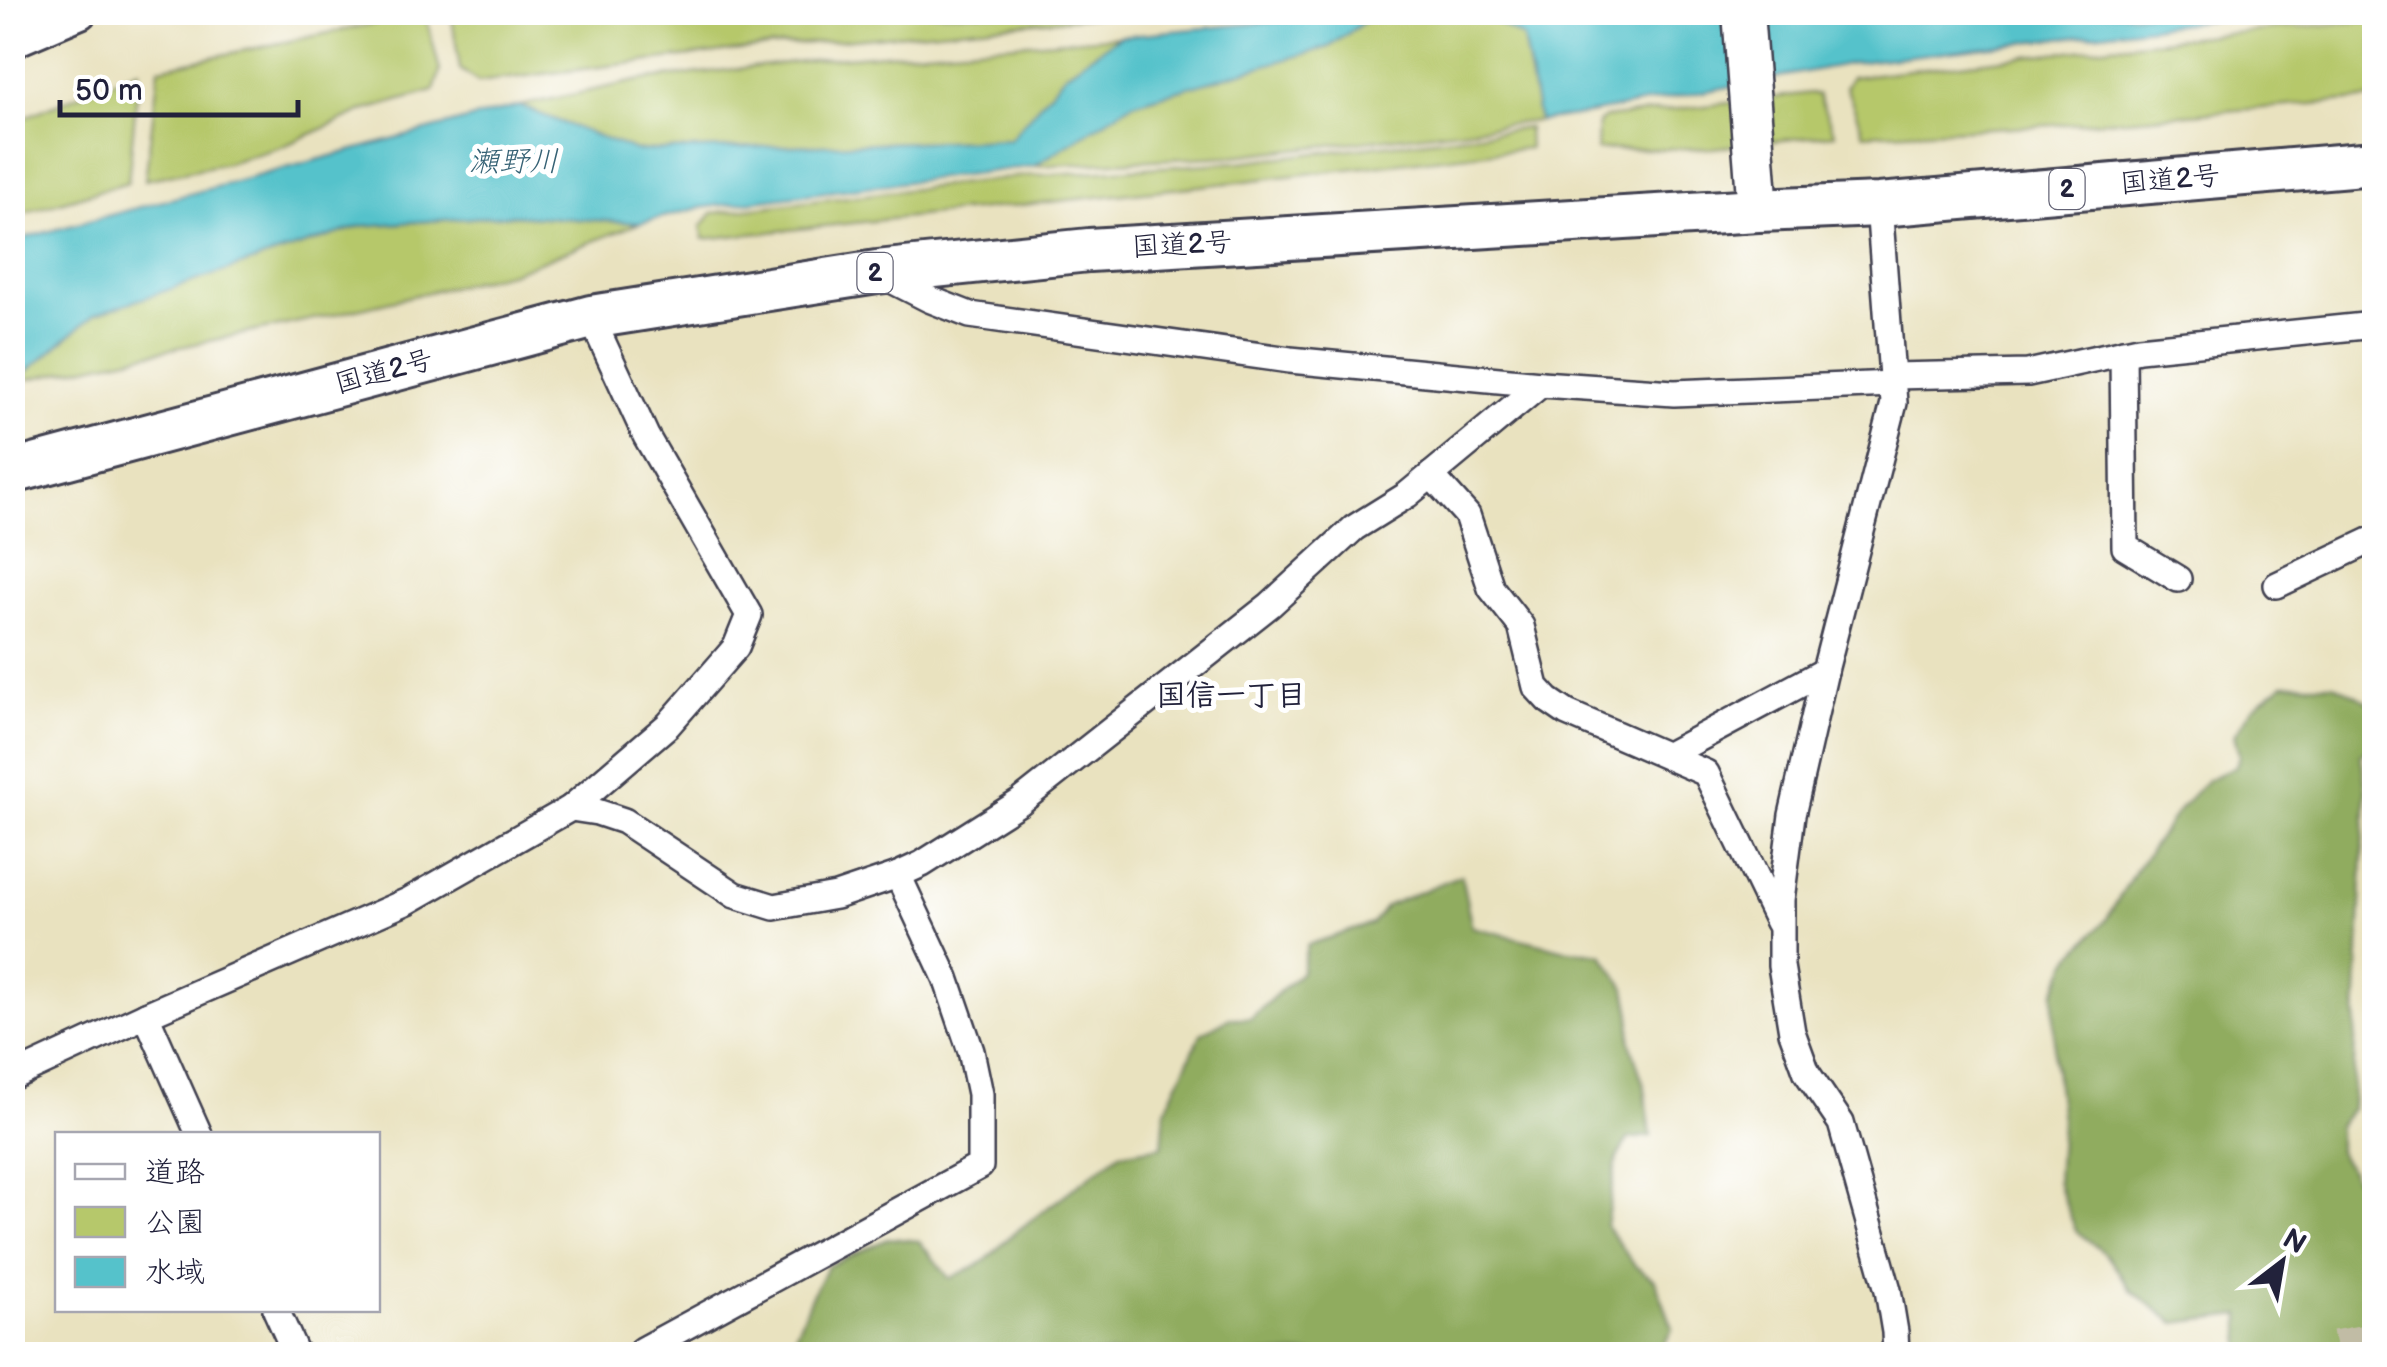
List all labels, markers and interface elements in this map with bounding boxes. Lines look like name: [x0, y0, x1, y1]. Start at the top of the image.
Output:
scale bar: [60, 55, 298, 117]
text: 50 m: [75, 73, 143, 109]
water label: 瀬野川: [469, 144, 559, 180]
street label: 国道2号: [2118, 159, 2222, 201]
road number: 2: [2050, 169, 2084, 209]
street label: 国道2号: [1131, 226, 1233, 264]
road number: 2: [858, 253, 892, 293]
street label: 国道2号: [331, 343, 437, 401]
district label: 国信一丁目: [1156, 678, 1306, 714]
legend: [55, 1132, 380, 1312]
text: 道路: [145, 1155, 205, 1191]
text: 公園: [145, 1205, 205, 1241]
north arrow: [2232, 1212, 2332, 1312]
text: N: [2277, 1222, 2312, 1261]
text: 水域: [145, 1255, 205, 1291]

